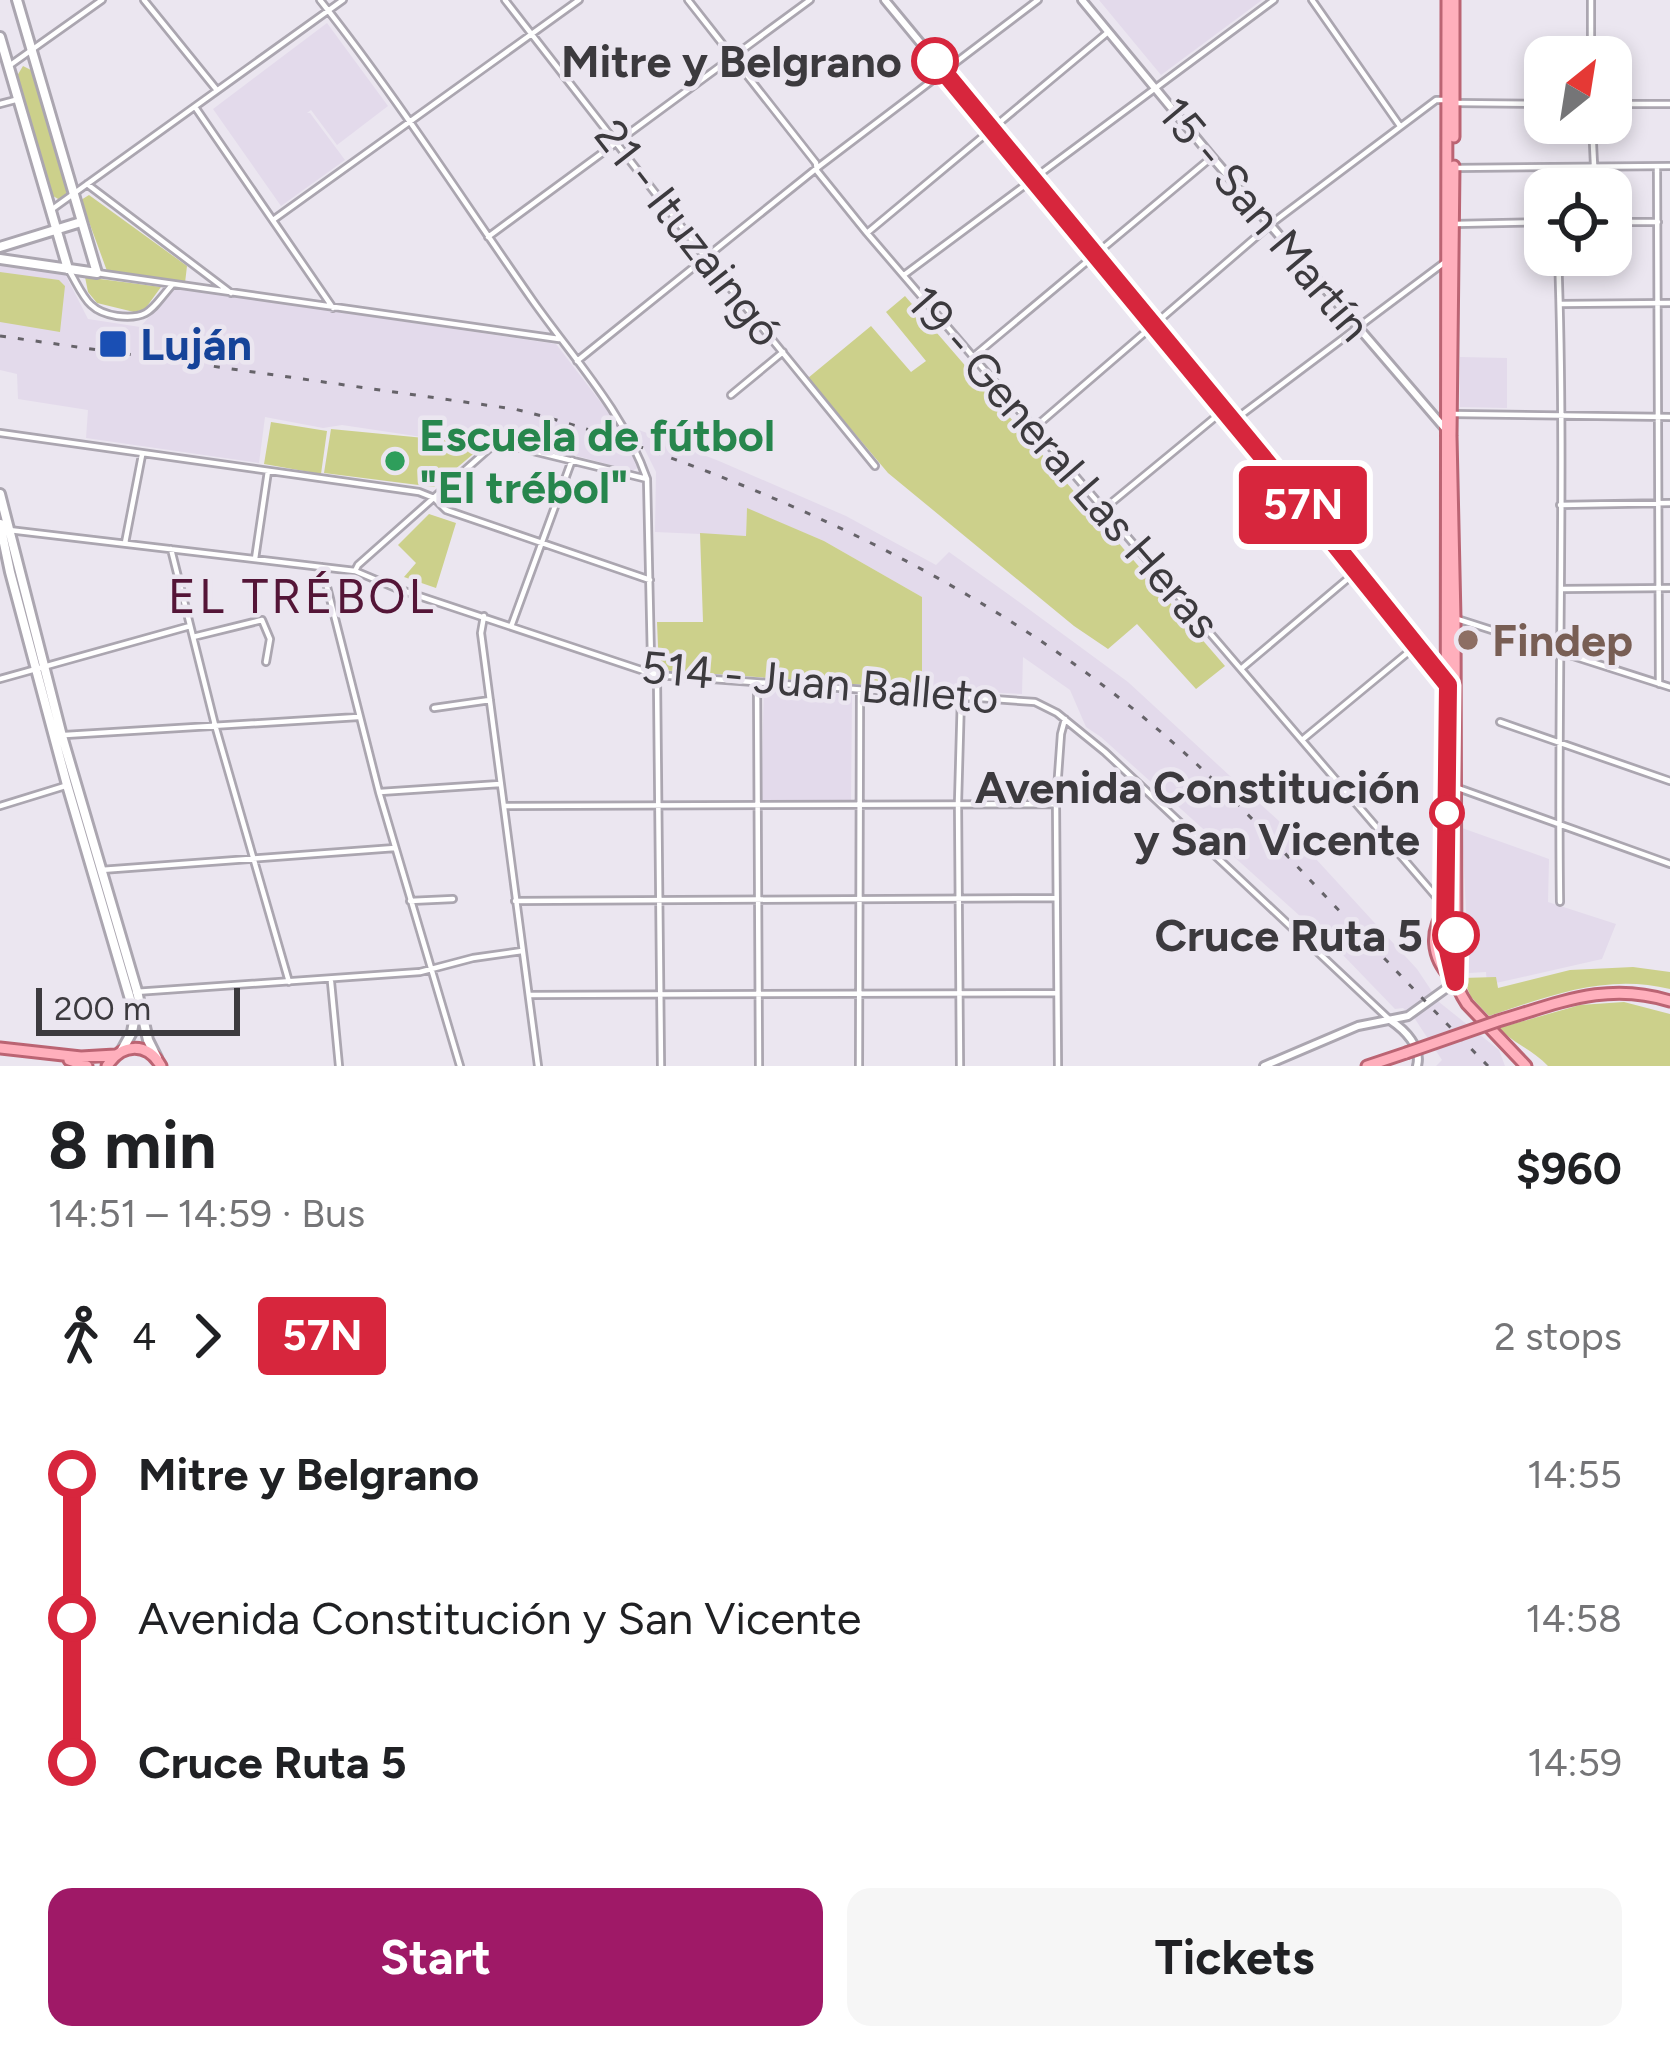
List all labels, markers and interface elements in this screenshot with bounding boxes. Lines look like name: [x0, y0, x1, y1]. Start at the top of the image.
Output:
place label: Mitre y Belgrano: [561, 34, 902, 88]
north arrow: [1524, 36, 1632, 144]
map controls: [1524, 36, 1632, 276]
marker: Mitre y Belgrano: [913, 39, 957, 83]
street label: 15 - San Martín: [1148, 86, 1382, 352]
street label: 21 - Ituzaingó: [584, 109, 794, 357]
button: locate: [1524, 168, 1632, 276]
street label: 19 - General Las Heras: [896, 275, 1232, 649]
place label: Luján: [140, 317, 252, 371]
marker: Luján: [97, 328, 129, 360]
place label: Escuela de fútbol "El trébol": [419, 408, 775, 514]
marker: Escuela de fútbol "El trébol": [382, 448, 408, 474]
line badge: 57N: [1234, 466, 1372, 544]
text: 57N: [1263, 479, 1343, 530]
district label: EL TRÉBOL: [168, 567, 436, 625]
place label: Findep: [1492, 613, 1633, 667]
marker: Findep: [1455, 627, 1481, 653]
street label: 514 - Juan Balleto: [639, 639, 1001, 725]
place label: Avenida Constitución y San Vicente: [975, 760, 1420, 866]
marker: Avenida Constitución y San Vicente: [1431, 797, 1463, 829]
place label: Cruce Ruta 5: [1154, 908, 1423, 962]
marker: Cruce Ruta 5: [1434, 913, 1478, 957]
scale bar: [36, 982, 240, 1035]
text: 200 m: [54, 989, 151, 1028]
text: 8 min: [48, 1105, 216, 1185]
text: $960: [1516, 1141, 1622, 1195]
text: 14:51 – 14:59 · Bus: [48, 1190, 365, 1237]
icon: walk: [48, 1303, 114, 1369]
icon: forward: [174, 1303, 240, 1369]
text: 57N: [282, 1310, 362, 1361]
text: 4: [132, 1313, 156, 1360]
text: 2 stops: [1494, 1313, 1622, 1360]
text: Mitre y Belgrano: [138, 1447, 479, 1501]
text: 14:55: [1527, 1451, 1622, 1498]
text: Avenida Constitución y San Vicente: [138, 1591, 861, 1645]
text: 14:58: [1525, 1595, 1622, 1642]
text: Cruce Ruta 5: [138, 1735, 407, 1789]
text: 14:59: [1527, 1739, 1622, 1786]
button: Start: [48, 1888, 823, 2026]
button: Tickets: [847, 1888, 1622, 2026]

